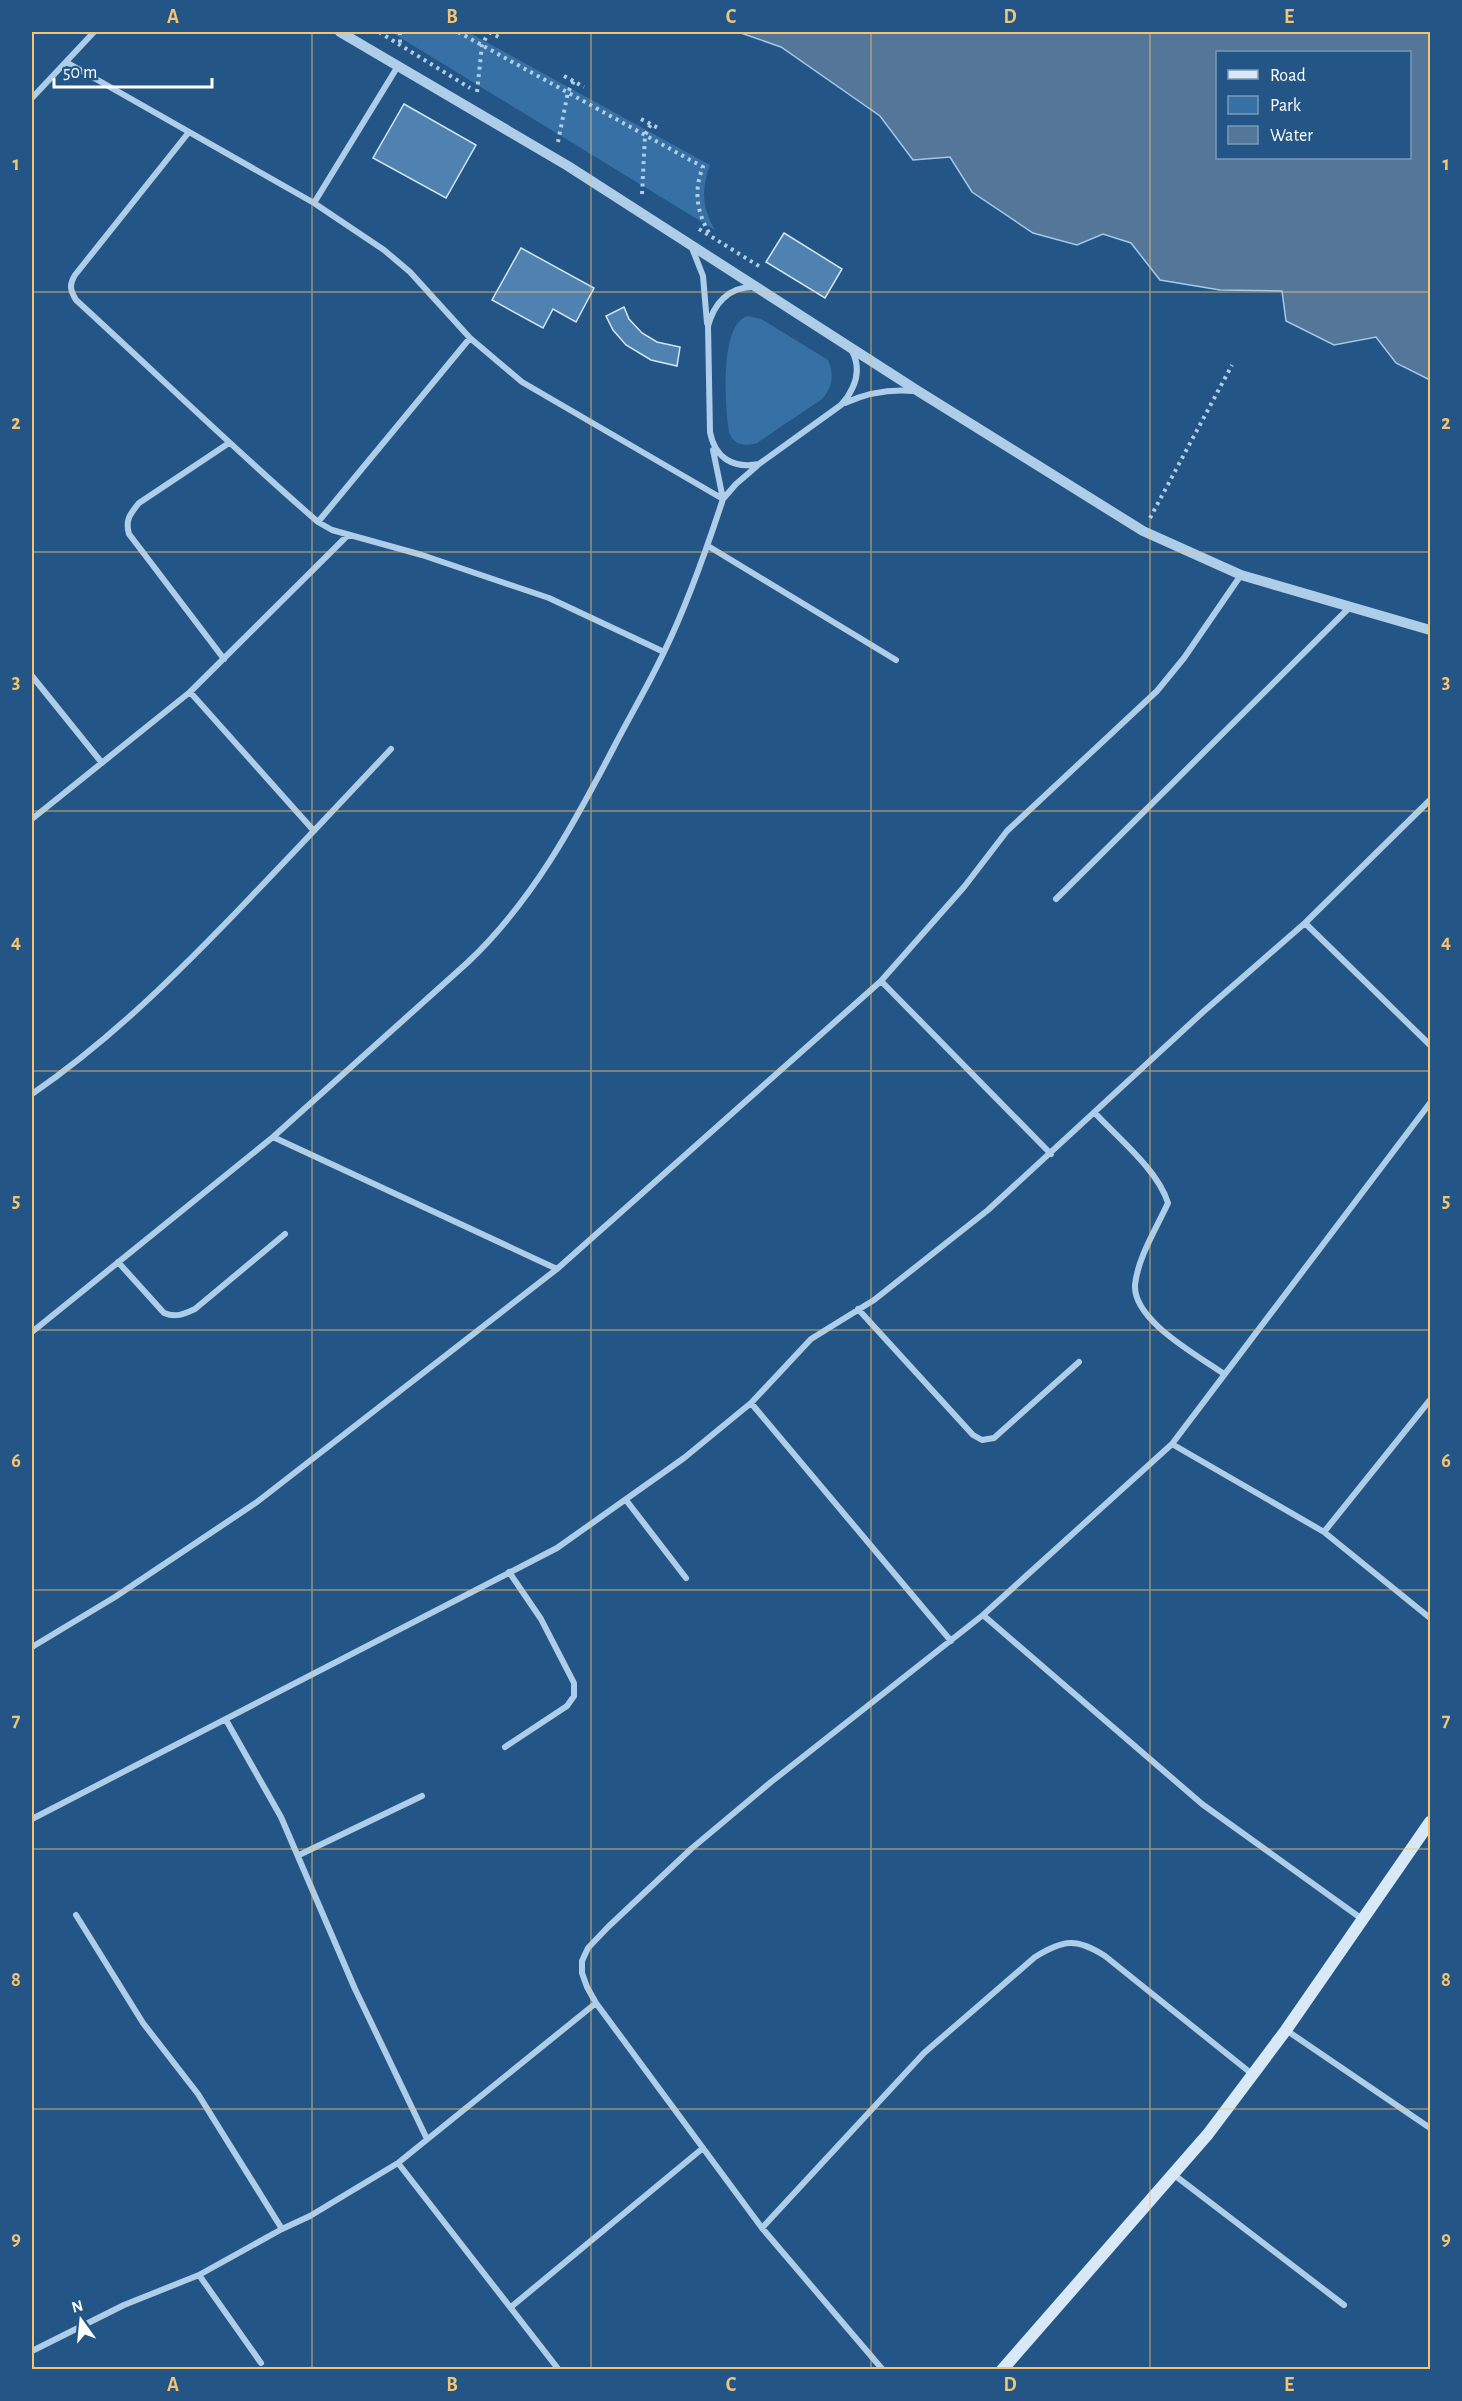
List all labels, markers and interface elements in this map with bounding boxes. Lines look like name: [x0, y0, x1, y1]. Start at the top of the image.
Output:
text: A: [167, 7, 179, 27]
text: B: [446, 7, 458, 27]
text: C: [726, 7, 737, 27]
text: D: [1003, 7, 1017, 27]
text: E: [1284, 7, 1294, 27]
scale bar: [54, 51, 212, 89]
legend: [1216, 51, 1411, 159]
text: 50 m: [63, 64, 97, 82]
text: Road: [1270, 67, 1306, 85]
text: Park: [1270, 97, 1302, 115]
text: Water: [1270, 127, 1313, 145]
text: 1: [12, 154, 20, 174]
text: 1: [1442, 154, 1450, 174]
text: 2: [11, 413, 21, 433]
text: 2: [1441, 413, 1451, 433]
text: 3: [12, 672, 20, 692]
text: 3: [1442, 672, 1450, 692]
text: 4: [11, 932, 21, 952]
text: 4: [1441, 932, 1451, 952]
text: 5: [12, 1191, 20, 1211]
text: 5: [1442, 1191, 1450, 1211]
text: 6: [11, 1451, 21, 1471]
text: 6: [1441, 1451, 1451, 1471]
text: 7: [12, 1710, 21, 1730]
text: 7: [1442, 1710, 1451, 1730]
text: 8: [11, 1970, 21, 1990]
text: 8: [1441, 1970, 1451, 1990]
text: 9: [11, 2229, 21, 2249]
text: 9: [1441, 2229, 1451, 2249]
north arrow: [51, 2290, 111, 2350]
text: N: [70, 2297, 85, 2316]
text: A: [167, 2375, 179, 2395]
text: B: [446, 2375, 458, 2395]
text: C: [726, 2375, 737, 2395]
text: D: [1003, 2375, 1017, 2395]
text: E: [1284, 2375, 1294, 2395]

